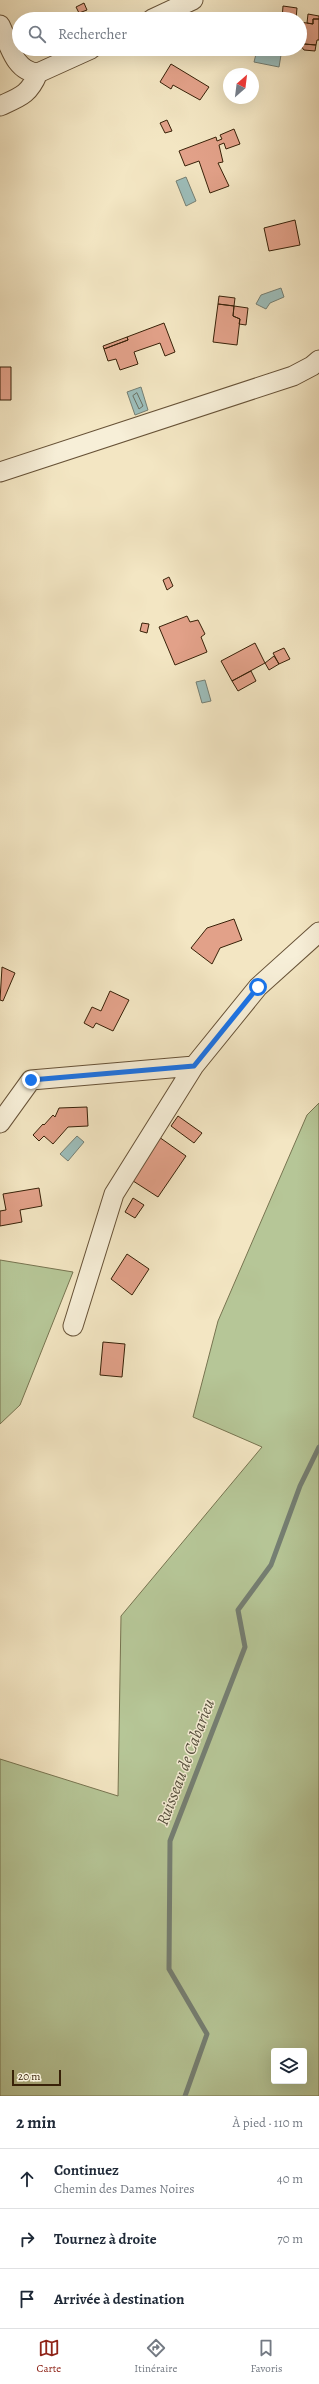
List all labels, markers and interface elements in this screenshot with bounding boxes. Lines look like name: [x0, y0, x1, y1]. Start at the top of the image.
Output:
search box: [12, 12, 307, 56]
icon: search: [26, 23, 48, 45]
text: Rechercher: [58, 24, 127, 44]
north arrow: [223, 68, 259, 104]
route start: [249, 978, 267, 996]
route end: [22, 1071, 40, 1089]
water label: Ruisseau de Cabarieu: [151, 1696, 220, 1829]
map controls: [271, 2048, 307, 2084]
button: layers: [271, 2048, 307, 2084]
scale bar: [12, 2068, 61, 2087]
text: 20 m: [18, 2069, 40, 2084]
text: 2 min: [16, 2111, 56, 2134]
text: À pied · 110 m: [233, 2114, 303, 2131]
text: Continuez: [54, 2160, 119, 2180]
icon: ahead: [16, 2168, 38, 2190]
text: 40 m: [277, 2170, 303, 2187]
text: Chemin des Dames Noires: [54, 2180, 194, 2197]
icon: right: [16, 2228, 38, 2250]
text: Tournez à droite: [54, 2229, 157, 2249]
text: 70 m: [277, 2230, 303, 2247]
icon: arrive: [16, 2288, 38, 2310]
text: Arrivée à destination: [54, 2289, 185, 2309]
tab: Carte: [37, 2337, 61, 2376]
tab: Itinéraire: [134, 2337, 177, 2376]
tab: Favoris: [250, 2337, 282, 2376]

